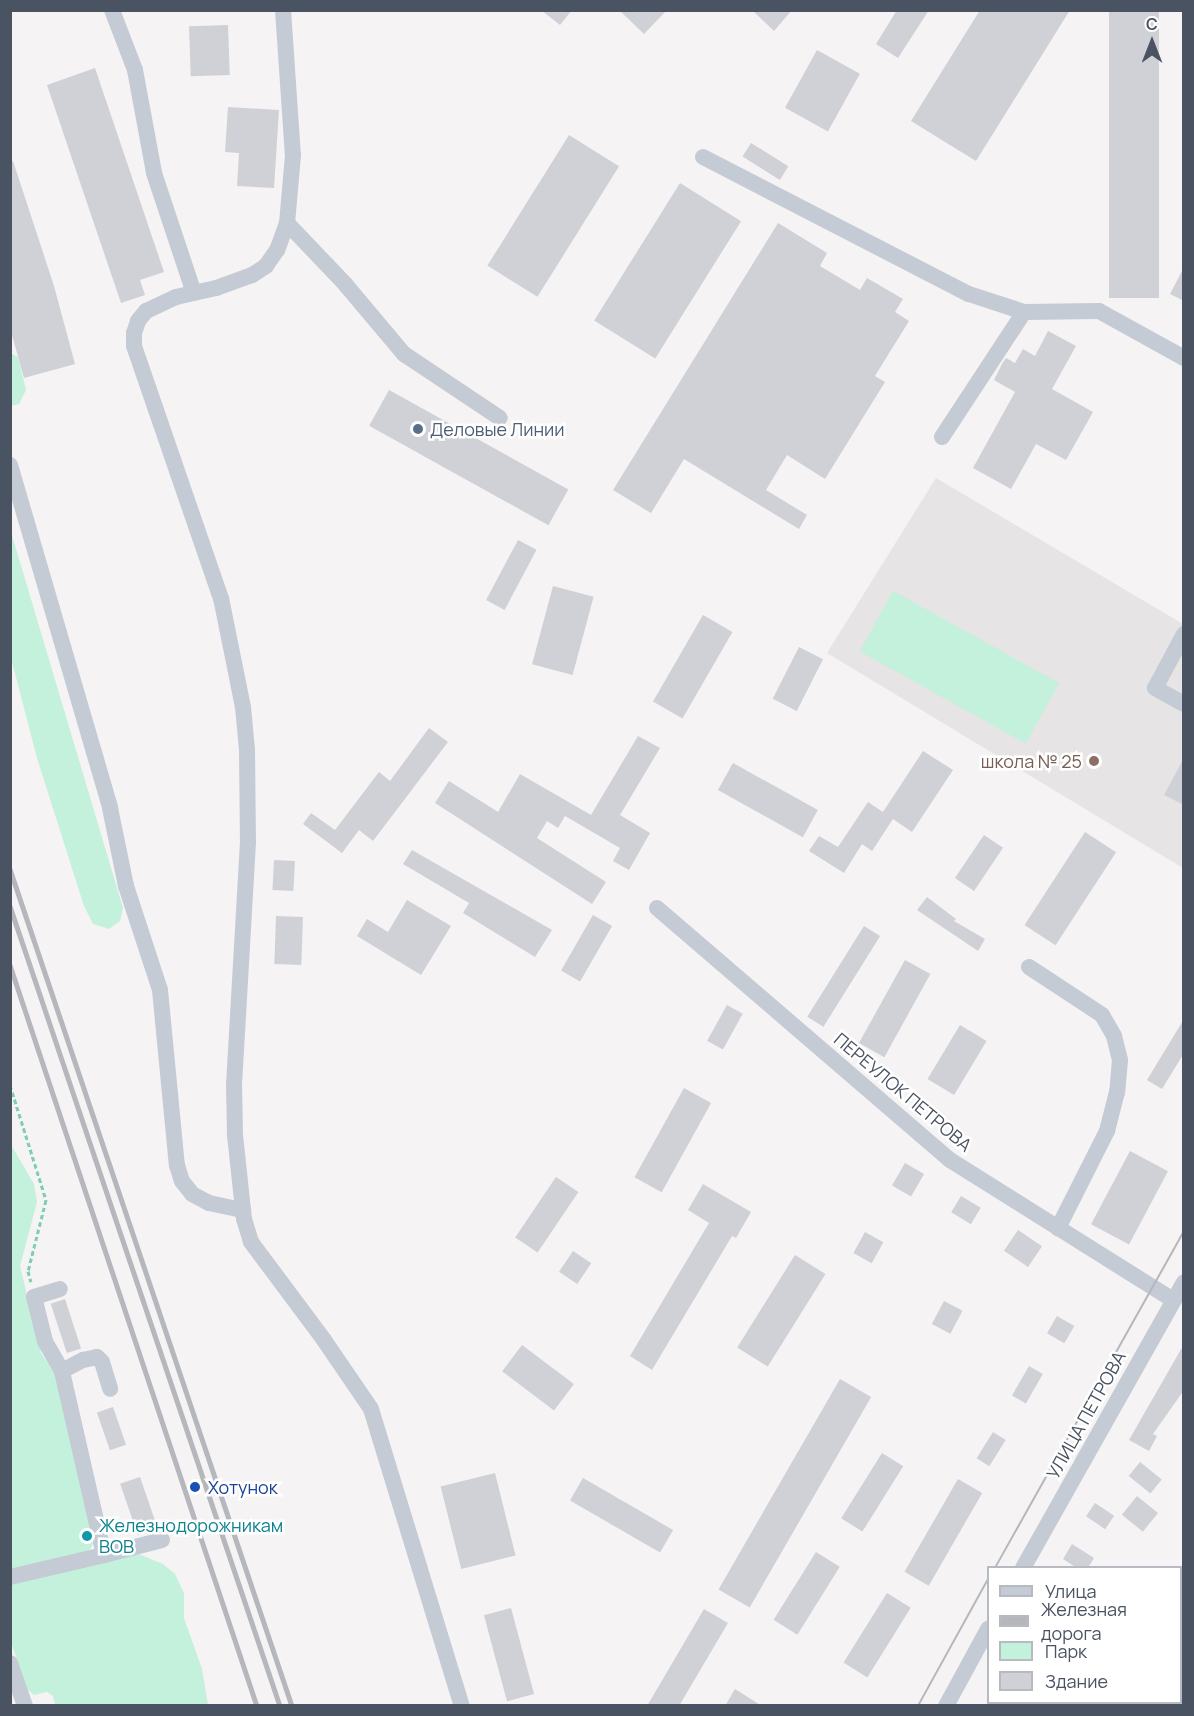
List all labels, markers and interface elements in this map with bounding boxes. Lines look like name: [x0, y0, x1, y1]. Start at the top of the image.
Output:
north arrow: [1122, 12, 1182, 72]
text: С: [1146, 13, 1158, 35]
place label: Деловые Линии: [430, 418, 565, 440]
marker: Деловые Линии: [411, 422, 425, 436]
place label: школа № 25: [981, 750, 1082, 772]
marker: школа № 25: [1087, 754, 1101, 768]
street label: ПЕРЕУЛОК ПЕТРОВА: [830, 1028, 976, 1156]
street label: УЛИЦА ПЕТРОВА: [1042, 1347, 1130, 1483]
place label: Хотунок: [208, 1476, 278, 1498]
marker: Хотунок: [186, 1478, 204, 1496]
place label: Железнодорожникам ВОВ: [99, 1515, 283, 1558]
marker: Железнодорожникам ВОВ: [80, 1529, 94, 1543]
legend: [987, 1566, 1182, 1704]
text: Улица: [1045, 1579, 1097, 1603]
text: Железная дорога: [1041, 1597, 1127, 1645]
text: Парк: [1045, 1639, 1087, 1663]
text: Здание: [1045, 1669, 1108, 1693]

